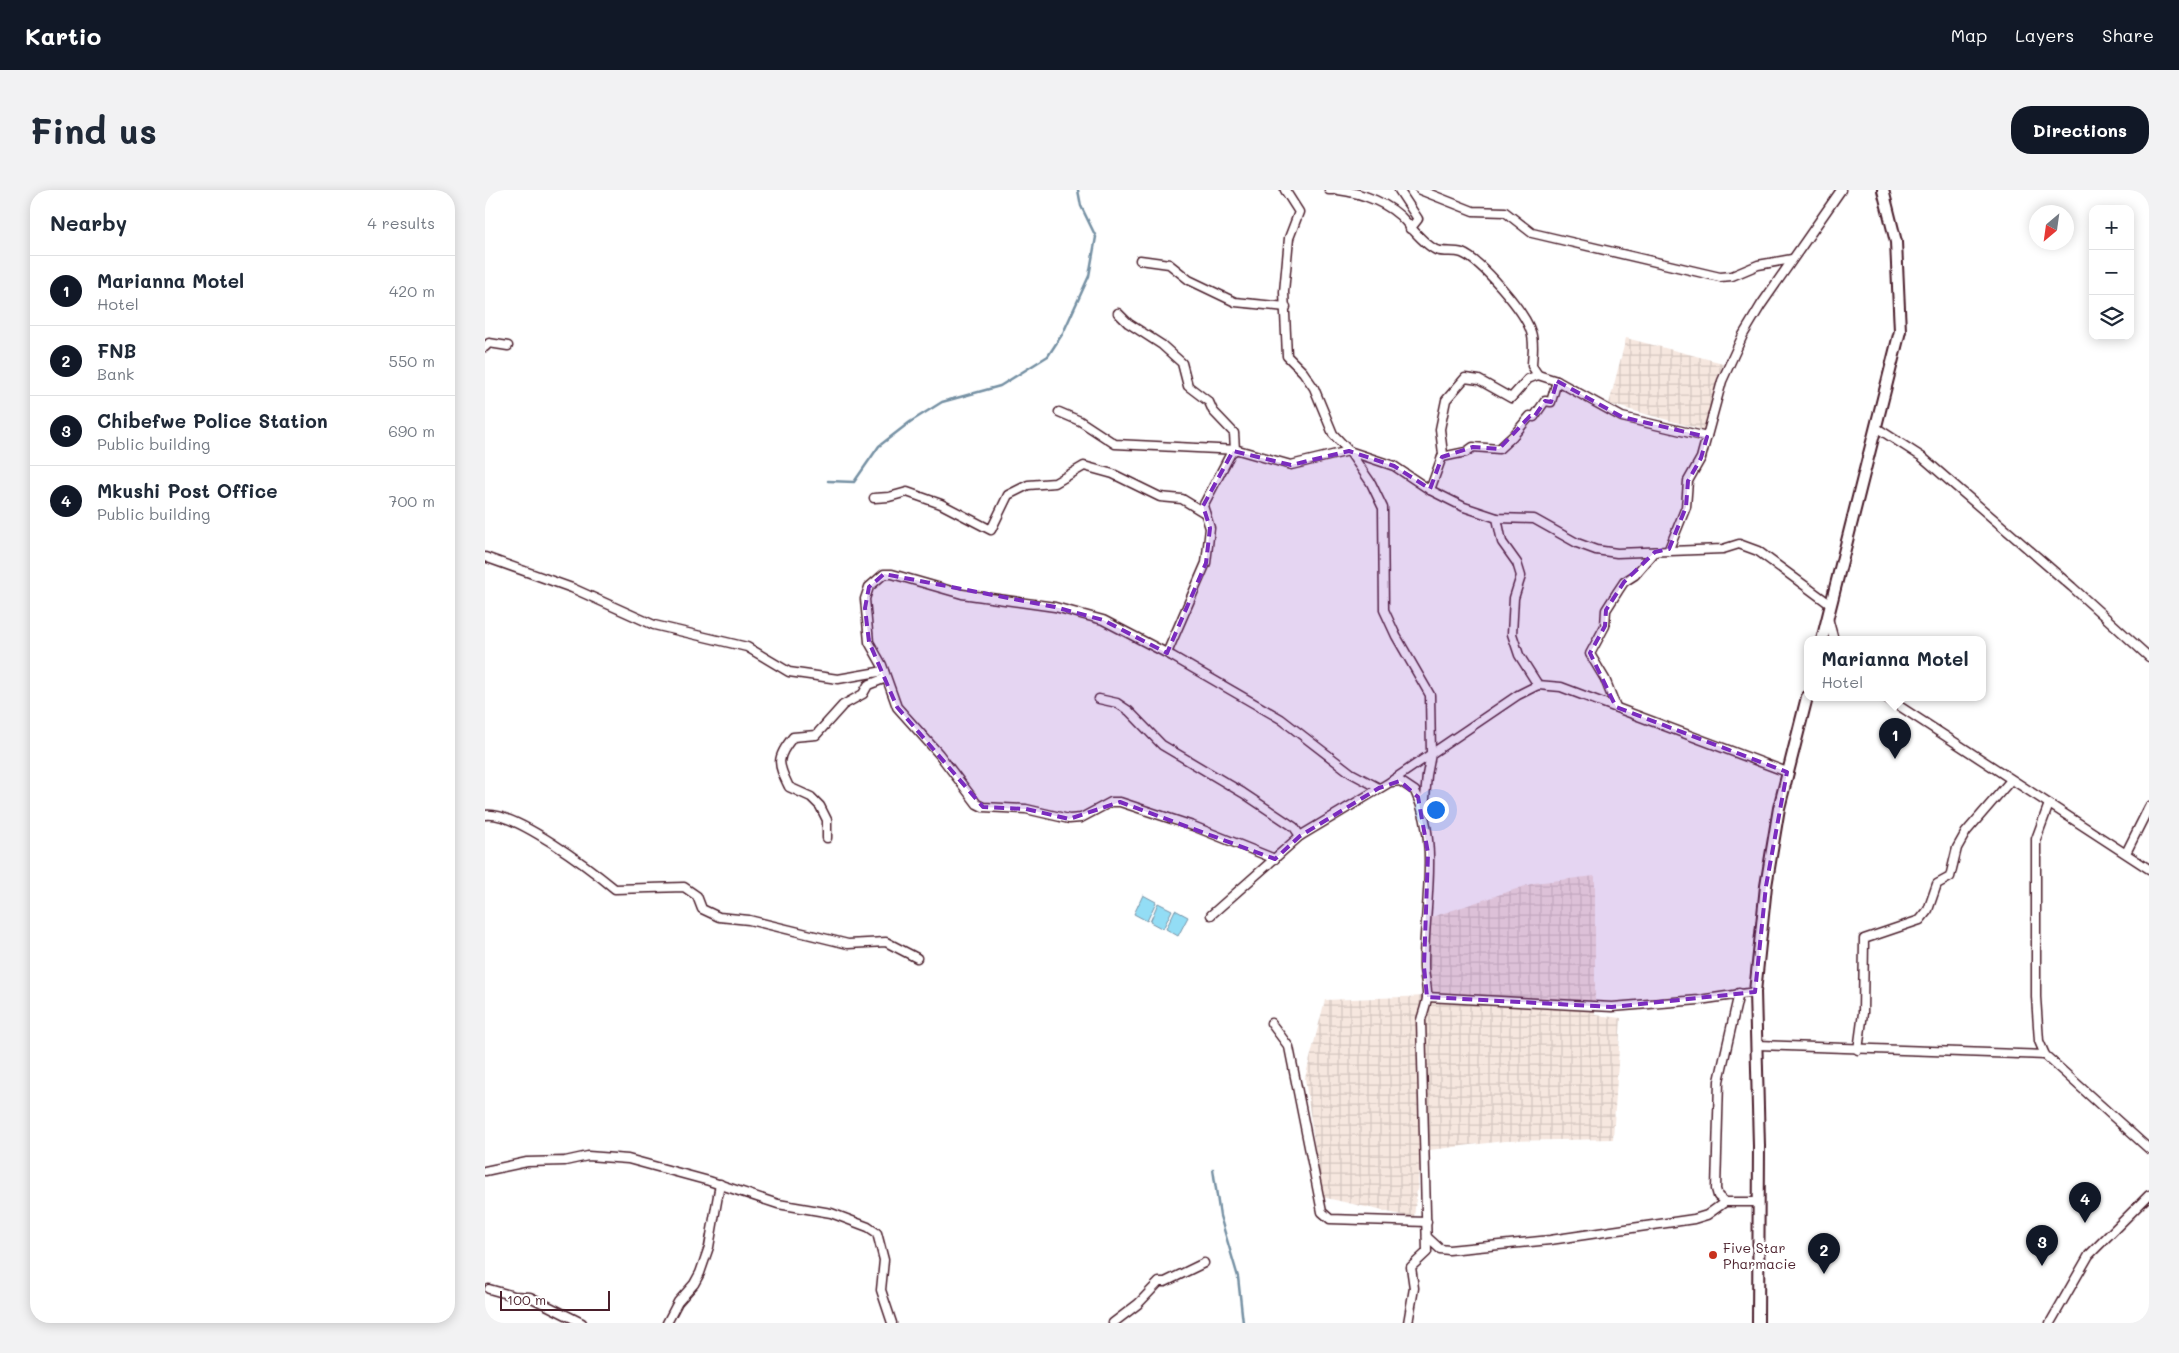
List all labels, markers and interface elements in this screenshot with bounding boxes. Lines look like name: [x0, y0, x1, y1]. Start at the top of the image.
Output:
text: Kartio: [25, 20, 101, 51]
text: Map: [1951, 23, 1987, 47]
text: Layers: [2015, 23, 2074, 47]
text: Share: [2102, 23, 2154, 47]
button: Directions: [2011, 106, 2149, 154]
text: Find us: [30, 107, 157, 153]
north arrow: [2029, 205, 2074, 250]
map controls: [2089, 205, 2134, 340]
button: +: [2089, 205, 2134, 250]
text: Nearby: [50, 209, 127, 236]
text: 4 results: [367, 212, 435, 233]
button: −: [2089, 250, 2134, 295]
text: Marianna Motel: [97, 268, 244, 293]
text: 1: [62, 280, 70, 301]
text: 420 m: [389, 280, 435, 301]
text: Hotel: [97, 293, 139, 314]
button: layers: [2089, 295, 2134, 340]
text: FNB: [97, 338, 136, 363]
text: 2: [62, 350, 70, 371]
text: 550 m: [389, 350, 435, 371]
text: Bank: [97, 363, 134, 384]
text: Chibefwe Police Station: [97, 408, 328, 433]
text: 3: [61, 420, 71, 441]
text: 690 m: [388, 420, 435, 441]
text: Public building: [97, 433, 210, 454]
text: Mkushi Post Office: [97, 478, 278, 503]
text: 4: [61, 490, 71, 511]
text: 700 m: [388, 490, 435, 511]
text: Public building: [97, 503, 210, 524]
popup: [1804, 636, 1986, 701]
text: Marianna Motel: [1821, 646, 1969, 671]
text: Hotel: [1821, 671, 1863, 692]
pin: 1: [1879, 718, 1911, 759]
your location: [1423, 797, 1449, 823]
pin: 4: [2069, 1182, 2101, 1223]
pin: 3: [2026, 1225, 2058, 1266]
pin: 2: [1808, 1233, 1840, 1274]
place label: Five Star Pharmacie: [1723, 1238, 1796, 1273]
marker: Five Star Pharmacie: [1707, 1249, 1719, 1261]
scale bar: [500, 1288, 610, 1311]
text: 100 m: [507, 1290, 546, 1309]

